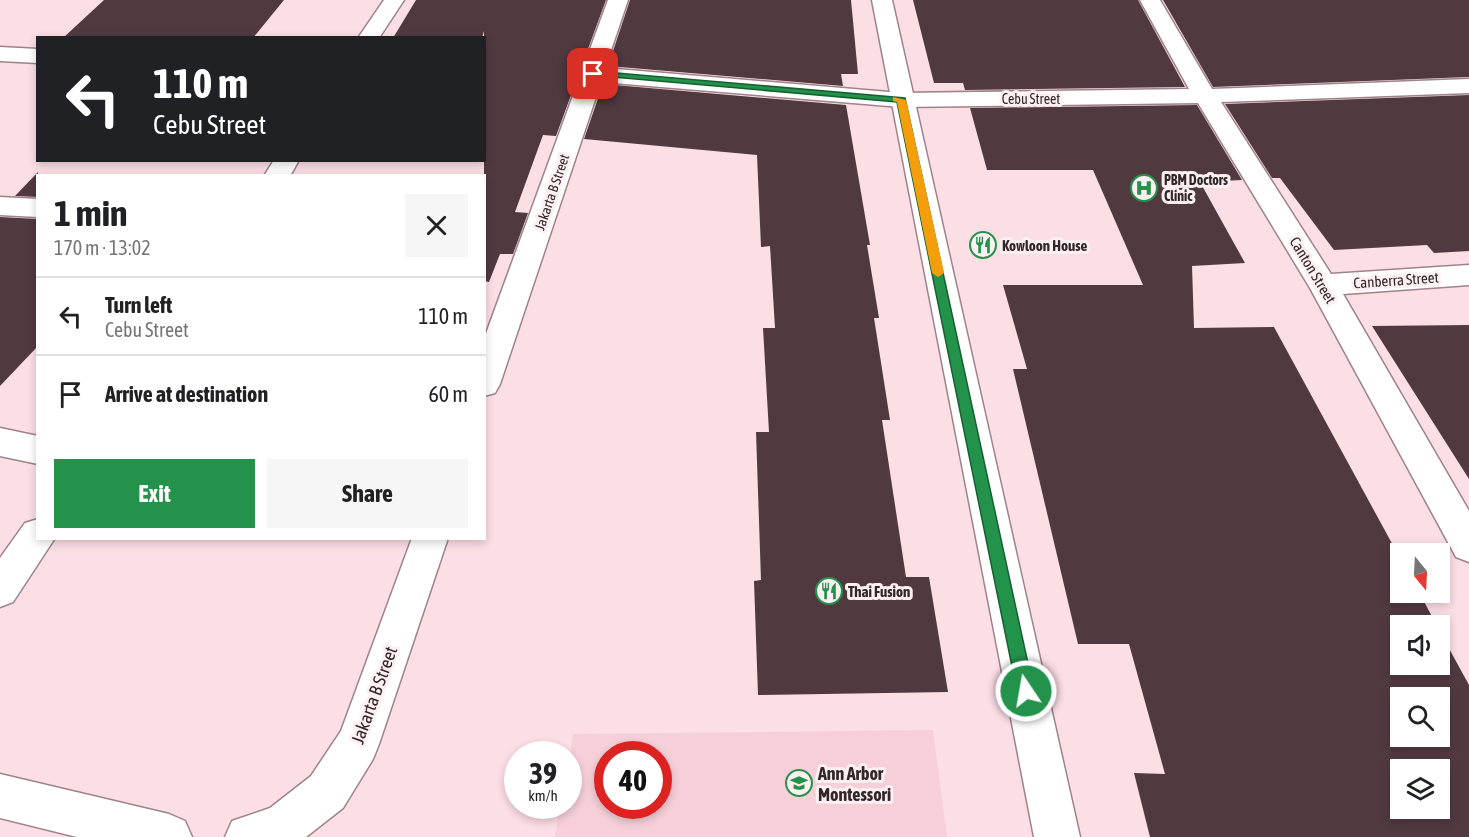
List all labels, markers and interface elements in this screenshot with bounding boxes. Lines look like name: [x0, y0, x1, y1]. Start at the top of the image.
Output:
pin: [567, 48, 618, 99]
icon: arrive: [576, 57, 609, 90]
text: 110 m: [153, 59, 248, 107]
icon: left: [54, 60, 132, 138]
street label: Cebu Street: [1002, 91, 1060, 107]
text: Cebu Street: [153, 109, 266, 140]
street label: Jakarta B Street: [532, 152, 572, 232]
place label: PBM Doctors Clinic: [1164, 172, 1228, 204]
hospital icon: PBM Doctors Clinic: [1129, 173, 1159, 203]
text: 1 min: [54, 192, 128, 234]
button: close: [405, 194, 468, 257]
restaurant icon: Kowloon House: [968, 230, 998, 260]
street label: Canton Street: [1287, 234, 1339, 306]
text: 170 m · 13:02: [54, 236, 151, 259]
place label: Kowloon House: [1002, 237, 1087, 254]
street label: Canberra Street: [1353, 269, 1439, 291]
text: Turn left: [105, 292, 172, 318]
icon: left: [54, 300, 87, 333]
text: 110 m: [418, 303, 468, 329]
text: Cebu Street: [105, 318, 189, 341]
icon: arrive: [54, 378, 87, 411]
text: Arrive at destination: [105, 381, 268, 407]
text: 60 m: [428, 381, 468, 407]
button: Exit: [54, 459, 255, 528]
button: Share: [267, 459, 468, 528]
north arrow: [1390, 543, 1450, 603]
map controls: [1390, 543, 1450, 819]
restaurant icon: Thai Fusion: [814, 576, 844, 606]
place label: Thai Fusion: [848, 583, 910, 600]
button: sound: [1390, 615, 1450, 675]
street label: Jakarta B Street: [347, 643, 401, 747]
position arrow: [994, 659, 1058, 723]
button: search: [1390, 687, 1450, 747]
speed limit sign: 40: [594, 741, 672, 819]
text: 39: [529, 756, 557, 790]
button: layers: [1390, 759, 1450, 819]
place label: Ann Arbor Montessori: [817, 763, 891, 805]
school or university icon: Ann Arbor Montessori: [784, 768, 814, 798]
text: km/h: [528, 787, 558, 804]

